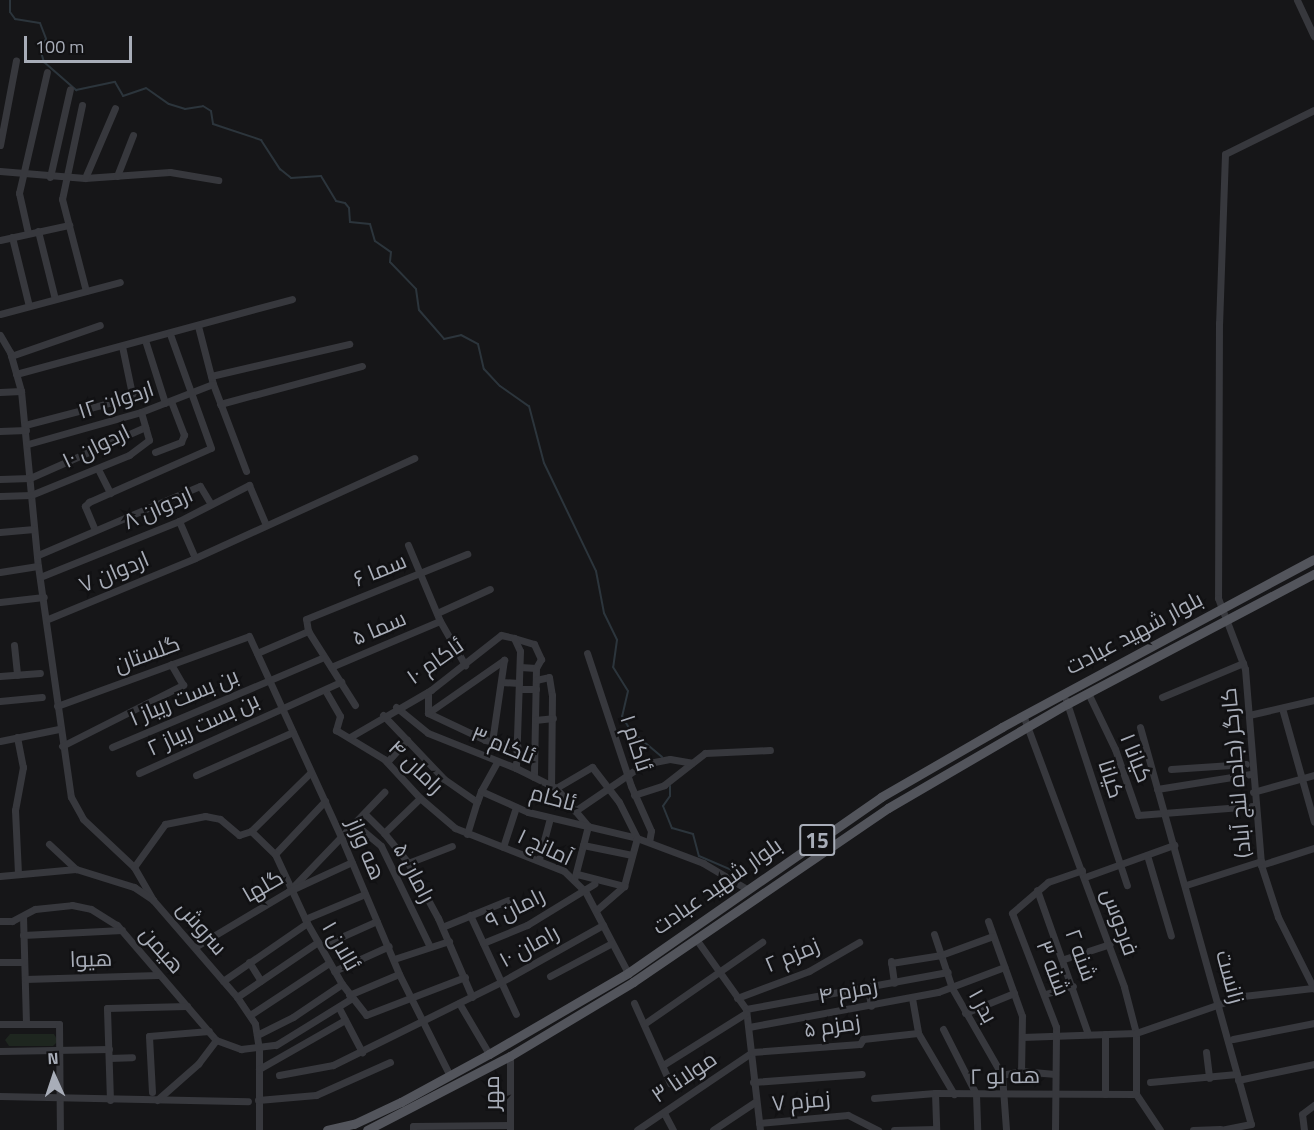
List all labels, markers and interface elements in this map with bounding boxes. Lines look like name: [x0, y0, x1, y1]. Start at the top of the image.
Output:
scale bar: [27, 24, 135, 62]
text: 100 m: [35, 33, 84, 60]
street label: اردوان ۱۲: [75, 375, 157, 425]
street label: اردوان ۱۰: [58, 418, 134, 474]
street label: اردوان ۸: [119, 481, 197, 535]
street label: اردوان ۷: [75, 545, 153, 599]
street label: سما ۶: [350, 547, 410, 593]
street label: بلوار شهید عبادت: [1061, 586, 1207, 680]
street label: سما ۵: [348, 605, 410, 651]
street label: گلستان: [110, 630, 184, 678]
street label: ئاکام ۱۰: [401, 632, 469, 690]
street label: بن بست ریباز ۱: [126, 662, 242, 732]
street label: بن بست ریباز ۲: [143, 687, 263, 761]
street label: کارگر (جاده لنج آباد): [1215, 687, 1257, 859]
street label: ئاکام ۱: [614, 711, 658, 775]
street label: ئاکام ۳: [467, 720, 539, 770]
street label: کیانا ۱: [1114, 730, 1158, 786]
street label: رامان ۴: [383, 734, 449, 800]
street label: کیانا: [1092, 756, 1130, 802]
street label: ئاکام: [527, 779, 579, 817]
street label: هه وراز: [341, 814, 391, 884]
road number: 15: [799, 822, 835, 858]
street label: آمانج ۱: [513, 823, 577, 871]
street label: بلوار شهید عبادت: [647, 832, 787, 940]
street label: رامان ۵: [387, 839, 441, 907]
street label: گلها: [238, 864, 288, 908]
street label: رامان ۹: [481, 882, 549, 934]
street label: فردوس: [1096, 885, 1144, 959]
street label: سروش: [171, 896, 233, 960]
street label: ئالان ۱: [316, 917, 366, 975]
street label: رامان ۱۰: [495, 919, 563, 973]
street label: هیمن: [134, 921, 190, 979]
street label: شنه ۲: [1059, 925, 1103, 985]
street label: زمزم ۲: [761, 932, 823, 978]
street label: شنه ۳: [1030, 937, 1076, 999]
street label: هیوا: [69, 945, 113, 973]
street label: زانست: [1210, 947, 1250, 1007]
street label: زمزم ۴: [816, 973, 880, 1009]
street label: بدر ۱: [963, 984, 1003, 1028]
street label: زمزم ۵: [802, 1009, 862, 1043]
north arrow: [24, 1046, 84, 1106]
text: N: [47, 1046, 59, 1070]
street label: مولانا ۳: [646, 1046, 722, 1108]
street label: هه لو ۲: [970, 1062, 1040, 1090]
street label: مهر: [479, 1075, 505, 1111]
street label: زمزم ۷: [771, 1085, 831, 1117]

